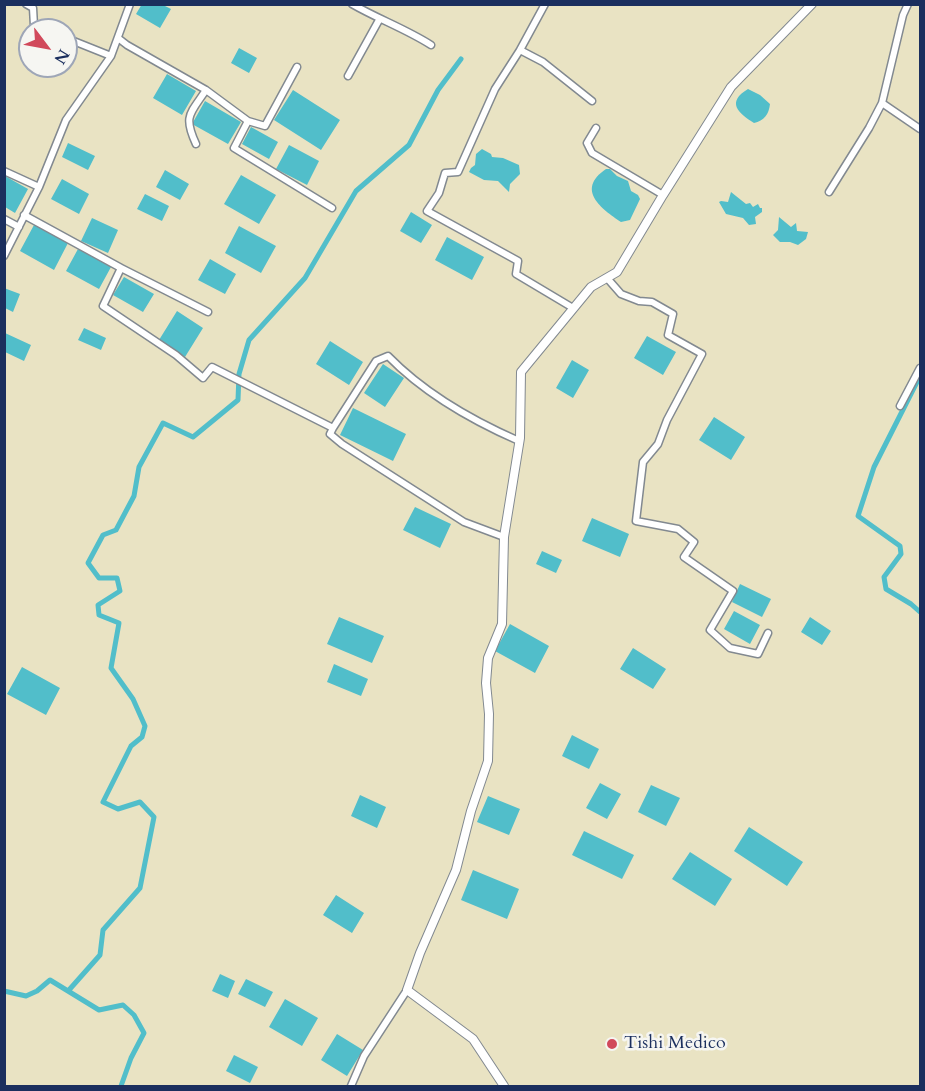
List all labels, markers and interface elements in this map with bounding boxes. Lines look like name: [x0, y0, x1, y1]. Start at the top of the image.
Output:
north arrow: [18, 18, 78, 78]
text: N: [49, 45, 75, 68]
place label: Tishi Medico: [624, 1033, 726, 1055]
marker: Tishi Medico: [605, 1037, 619, 1051]

